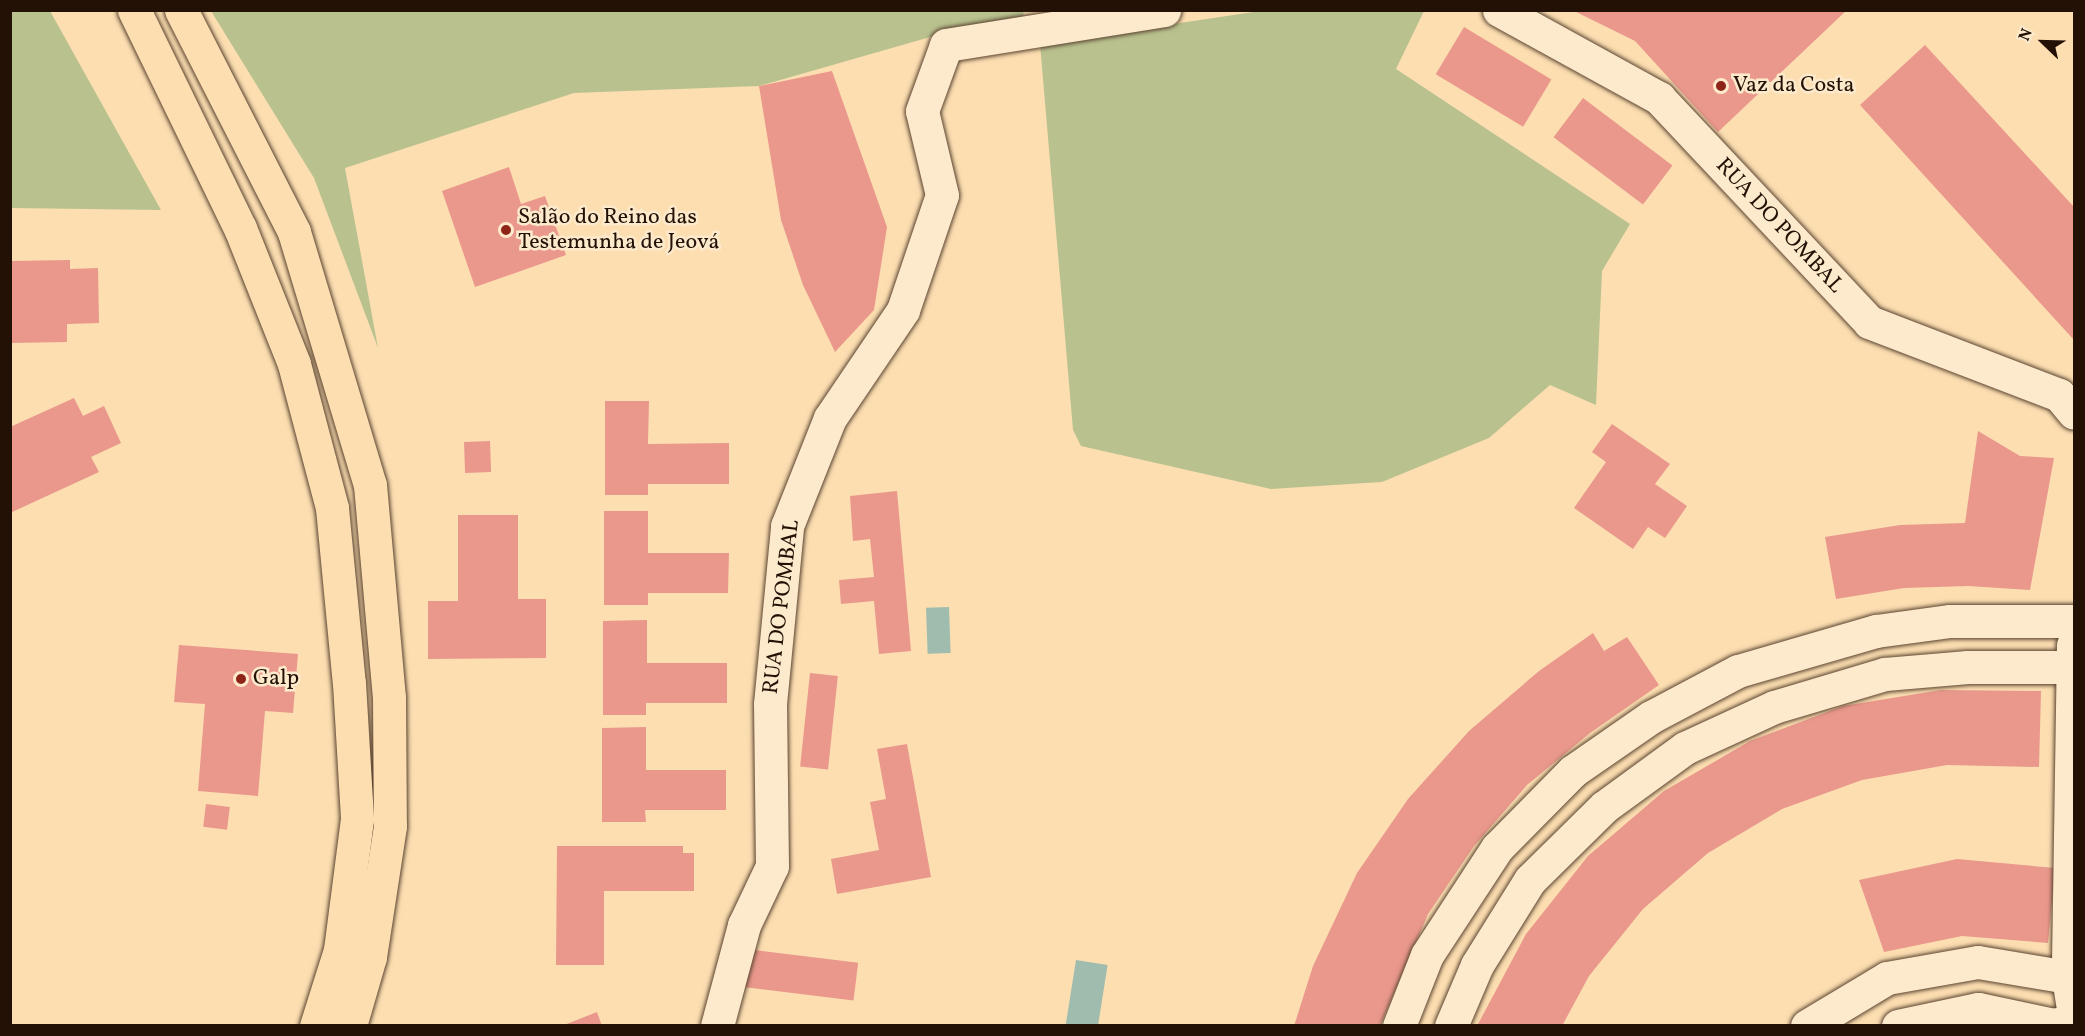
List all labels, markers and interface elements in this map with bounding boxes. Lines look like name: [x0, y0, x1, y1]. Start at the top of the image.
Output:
north arrow: [2013, 12, 2073, 72]
text: N: [2014, 25, 2039, 45]
place label: Vaz da Costa: [1733, 73, 1854, 99]
marker: Vaz da Costa: [1714, 79, 1728, 93]
street label: RUA DO POMBAL: [1709, 153, 1849, 299]
place label: Salão do Reino das Testemunha de Jeová: [518, 204, 720, 255]
marker: Salão do Reino das Testemunha de Jeová: [499, 223, 513, 237]
street label: RUA DO POMBAL: [758, 518, 806, 696]
place label: Galp: [253, 666, 299, 692]
marker: Galp: [234, 672, 248, 686]

